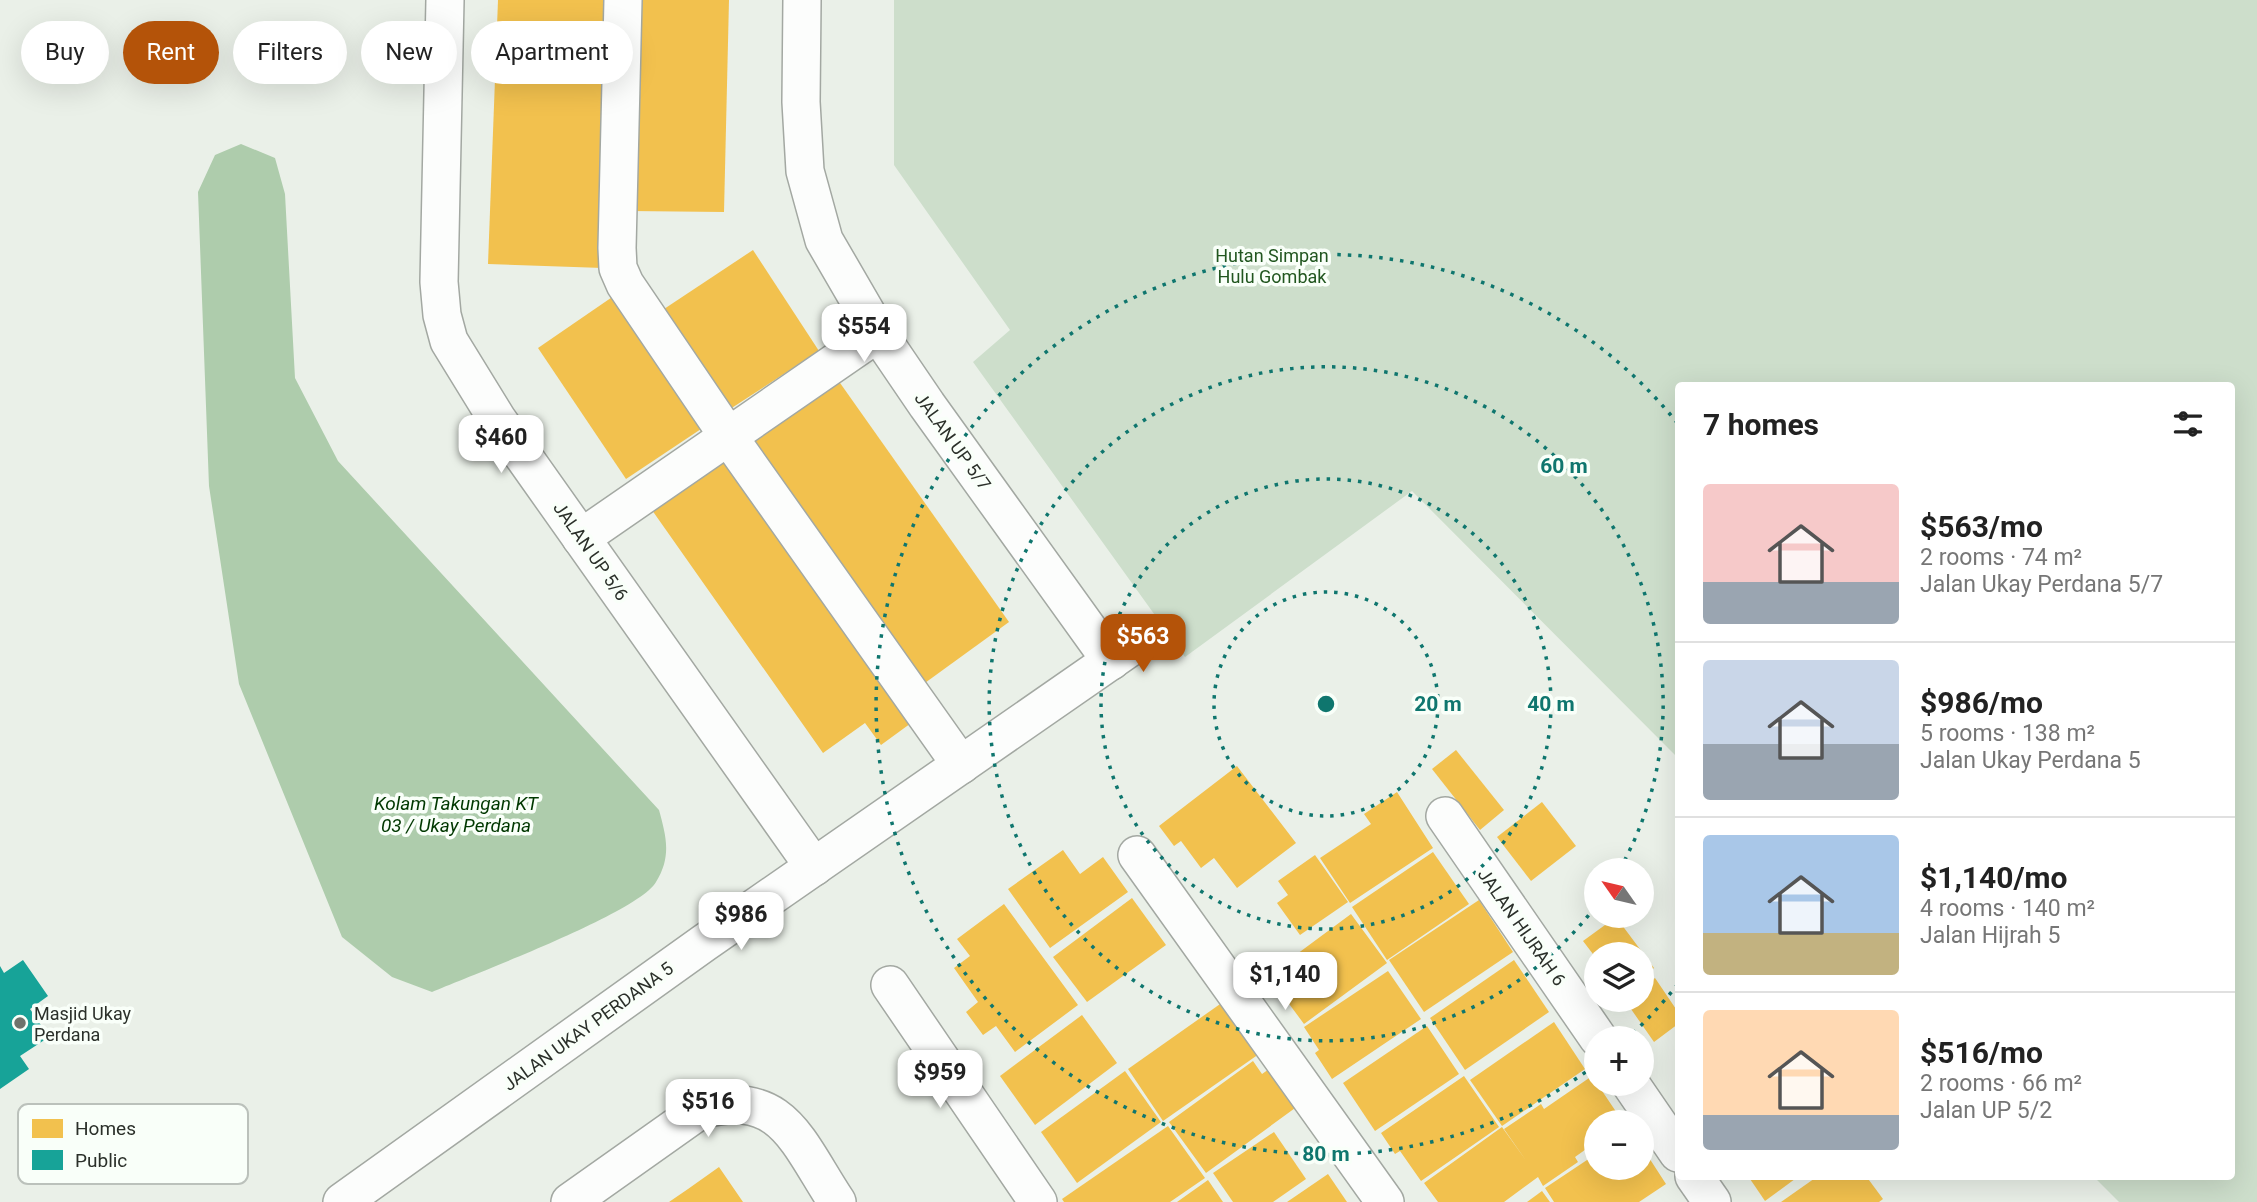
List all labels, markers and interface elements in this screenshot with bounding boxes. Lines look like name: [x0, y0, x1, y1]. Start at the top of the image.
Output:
chip: Buy: [21, 21, 109, 84]
chip: Rent: [123, 21, 219, 84]
chip: Filters: [233, 21, 347, 84]
chip: New: [361, 21, 457, 84]
chip: Apartment: [471, 21, 633, 84]
park label: Hutan Simpan Hulu Gombak: [1215, 245, 1329, 287]
pin: $554: [823, 304, 905, 364]
text: $554: [838, 313, 890, 340]
street label: JALAN UP 5/7: [911, 388, 995, 494]
icon: filters: [2169, 405, 2207, 443]
text: 7 homes: [1703, 407, 1819, 442]
pin: $460: [460, 416, 542, 475]
text: $460: [475, 424, 527, 451]
text: 60 m: [1540, 454, 1588, 478]
street label: JALAN UP 5/6: [549, 498, 633, 604]
text: $563/mo: [1920, 509, 2043, 544]
icon: home: [1759, 512, 1843, 596]
text: 2 rooms · 74 m²: [1920, 544, 2082, 571]
text: Jalan Ukay Perdana 5/7: [1920, 571, 2163, 598]
pin: $563: [1102, 614, 1184, 674]
text: $563: [1117, 623, 1169, 650]
text: $986/mo: [1920, 685, 2043, 720]
icon: home: [1759, 688, 1843, 772]
centre of rings: [1314, 692, 1338, 716]
text: 20 m: [1414, 692, 1462, 716]
text: 40 m: [1527, 692, 1575, 716]
text: 5 rooms · 138 m²: [1920, 720, 2095, 747]
text: Jalan Ukay Perdana 5: [1920, 747, 2141, 774]
water label: Kolam Takungan KT 03 / Ukay Perdana: [374, 792, 539, 837]
north arrow: [1584, 858, 1654, 928]
map controls: [1584, 858, 1654, 1180]
text: $1,140/mo: [1920, 860, 2068, 895]
icon: home: [1759, 863, 1843, 947]
street label: JALAN HIJRAH 6: [1474, 864, 1570, 990]
pin: $986: [700, 892, 782, 952]
text: 4 rooms · 140 m²: [1920, 895, 2095, 922]
text: $986: [715, 901, 767, 928]
text: Jalan Hijrah 5: [1920, 922, 2060, 949]
button: layers: [1584, 942, 1654, 1012]
pin: $1,140: [1228, 953, 1342, 1012]
street label: JALAN UKAY PERDANA 5: [499, 957, 677, 1095]
text: $1,140: [1249, 961, 1321, 988]
place label: Masjid Ukay Perdana: [34, 1003, 132, 1045]
marker: Masjid Ukay Perdana: [12, 1015, 28, 1031]
button: +: [1584, 1026, 1654, 1096]
text: $516/mo: [1920, 1035, 2043, 1070]
icon: home: [1759, 1038, 1843, 1122]
pin: $959: [899, 1050, 981, 1110]
text: $959: [914, 1059, 966, 1086]
text: 2 rooms · 66 m²: [1920, 1070, 2082, 1097]
pin: $516: [667, 1080, 749, 1139]
text: $516: [682, 1088, 734, 1115]
text: Jalan UP 5/2: [1920, 1097, 2052, 1124]
legend: [18, 1104, 248, 1184]
button: −: [1584, 1110, 1654, 1180]
text: Homes: [75, 1117, 136, 1140]
text: 80 m: [1302, 1142, 1350, 1166]
text: Public: [75, 1149, 127, 1172]

